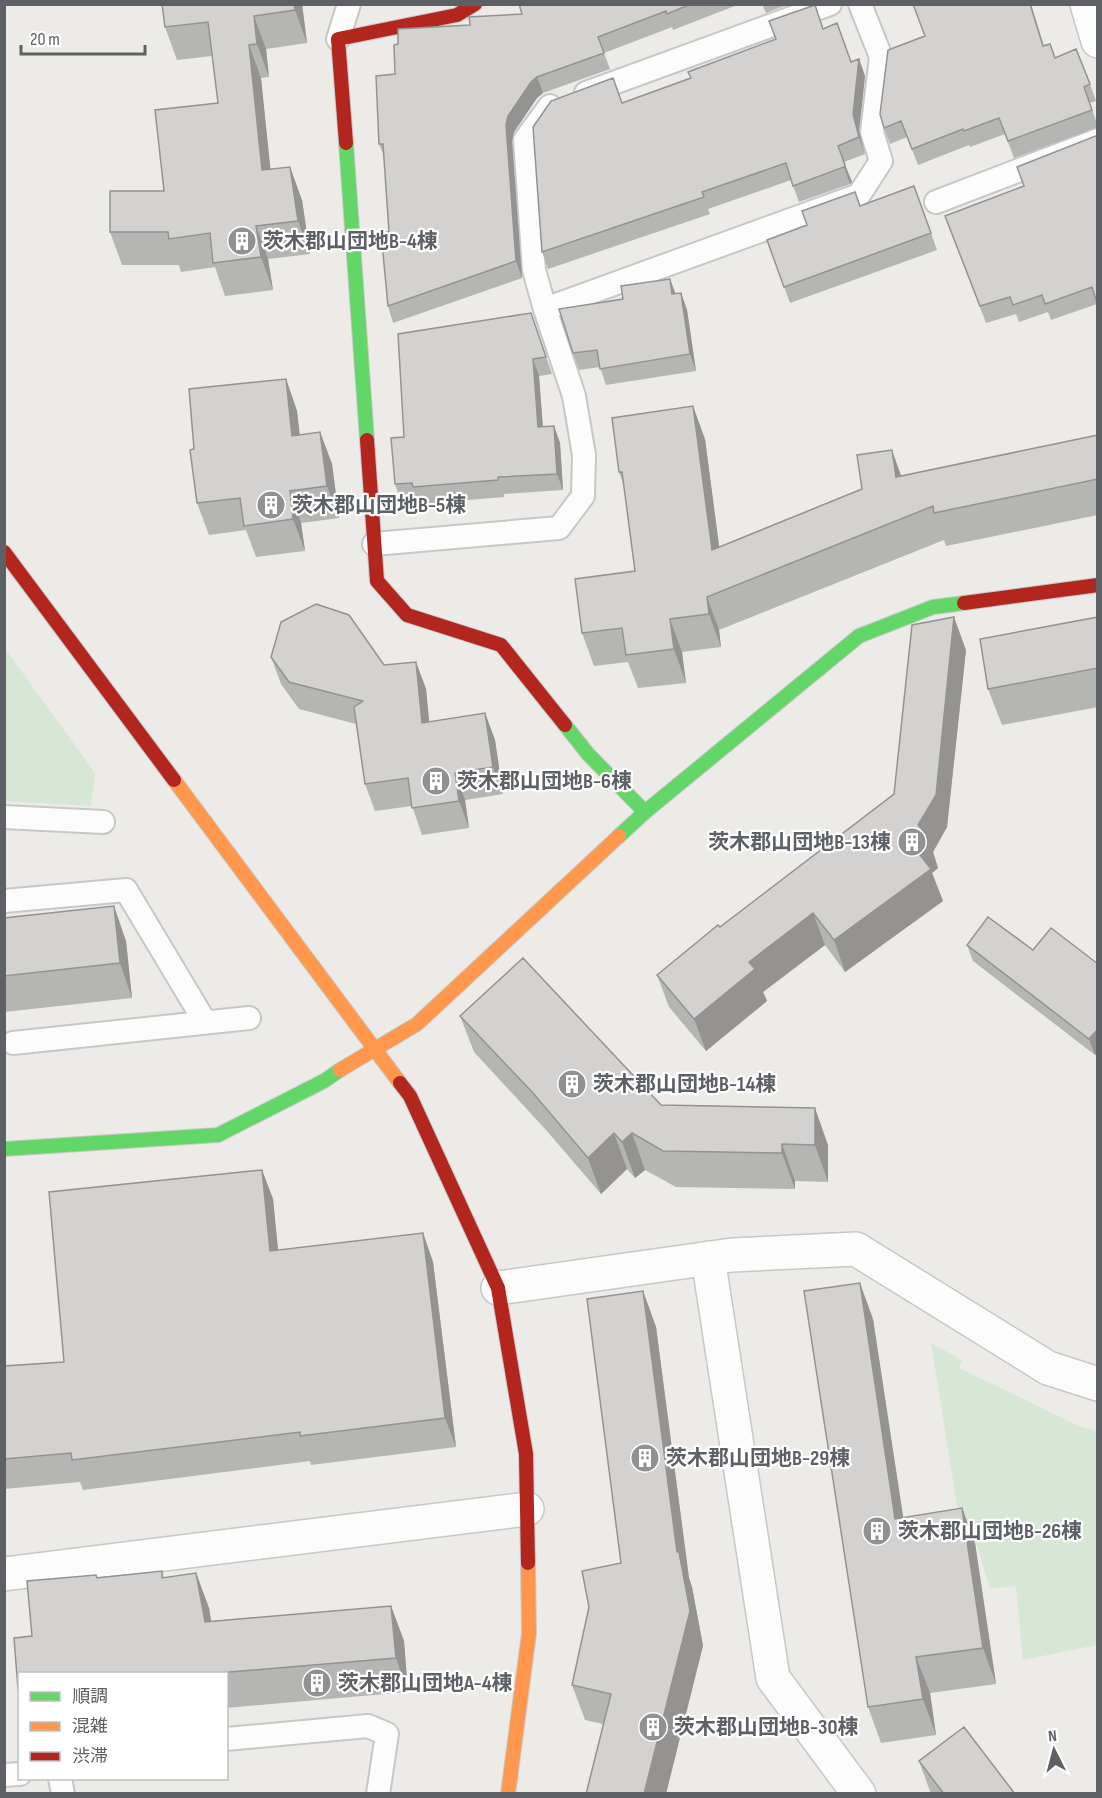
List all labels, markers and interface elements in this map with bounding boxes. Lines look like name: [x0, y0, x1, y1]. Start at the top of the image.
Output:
scale bar: [21, 18, 146, 56]
text: 20 m: [30, 29, 60, 50]
building icon: 茨木郡山団地B-4棟: [226, 225, 258, 257]
place label: 茨木郡山団地B-4棟: [263, 229, 438, 254]
building icon: 茨木郡山団地B-5棟: [255, 489, 287, 521]
place label: 茨木郡山団地B-5棟: [292, 493, 466, 518]
building icon: 茨木郡山団地B-6棟: [420, 765, 452, 797]
place label: 茨木郡山団地B-6棟: [457, 769, 632, 794]
building icon: 茨木郡山団地B-13棟: [896, 826, 928, 858]
place label: 茨木郡山団地B-13棟: [708, 830, 891, 855]
building icon: 茨木郡山団地B-14棟: [556, 1068, 588, 1100]
place label: 茨木郡山団地B-14棟: [593, 1072, 776, 1097]
building icon: 茨木郡山団地B-29棟: [629, 1442, 661, 1474]
place label: 茨木郡山団地B-29棟: [666, 1446, 850, 1471]
building icon: 茨木郡山団地B-26棟: [861, 1515, 893, 1547]
place label: 茨木郡山団地B-26棟: [898, 1519, 1082, 1544]
building icon: 茨木郡山団地A-4棟: [301, 1667, 333, 1699]
place label: 茨木郡山団地A-4棟: [338, 1671, 512, 1696]
legend: [18, 1672, 228, 1780]
text: 順調: [72, 1686, 108, 1707]
building icon: 茨木郡山団地B-30棟: [637, 1711, 669, 1743]
place label: 茨木郡山団地B-30棟: [674, 1715, 858, 1740]
text: 混雑: [72, 1716, 108, 1737]
north arrow: [1024, 1720, 1084, 1780]
text: N: [1047, 1727, 1058, 1746]
text: 渋滞: [72, 1746, 108, 1767]

